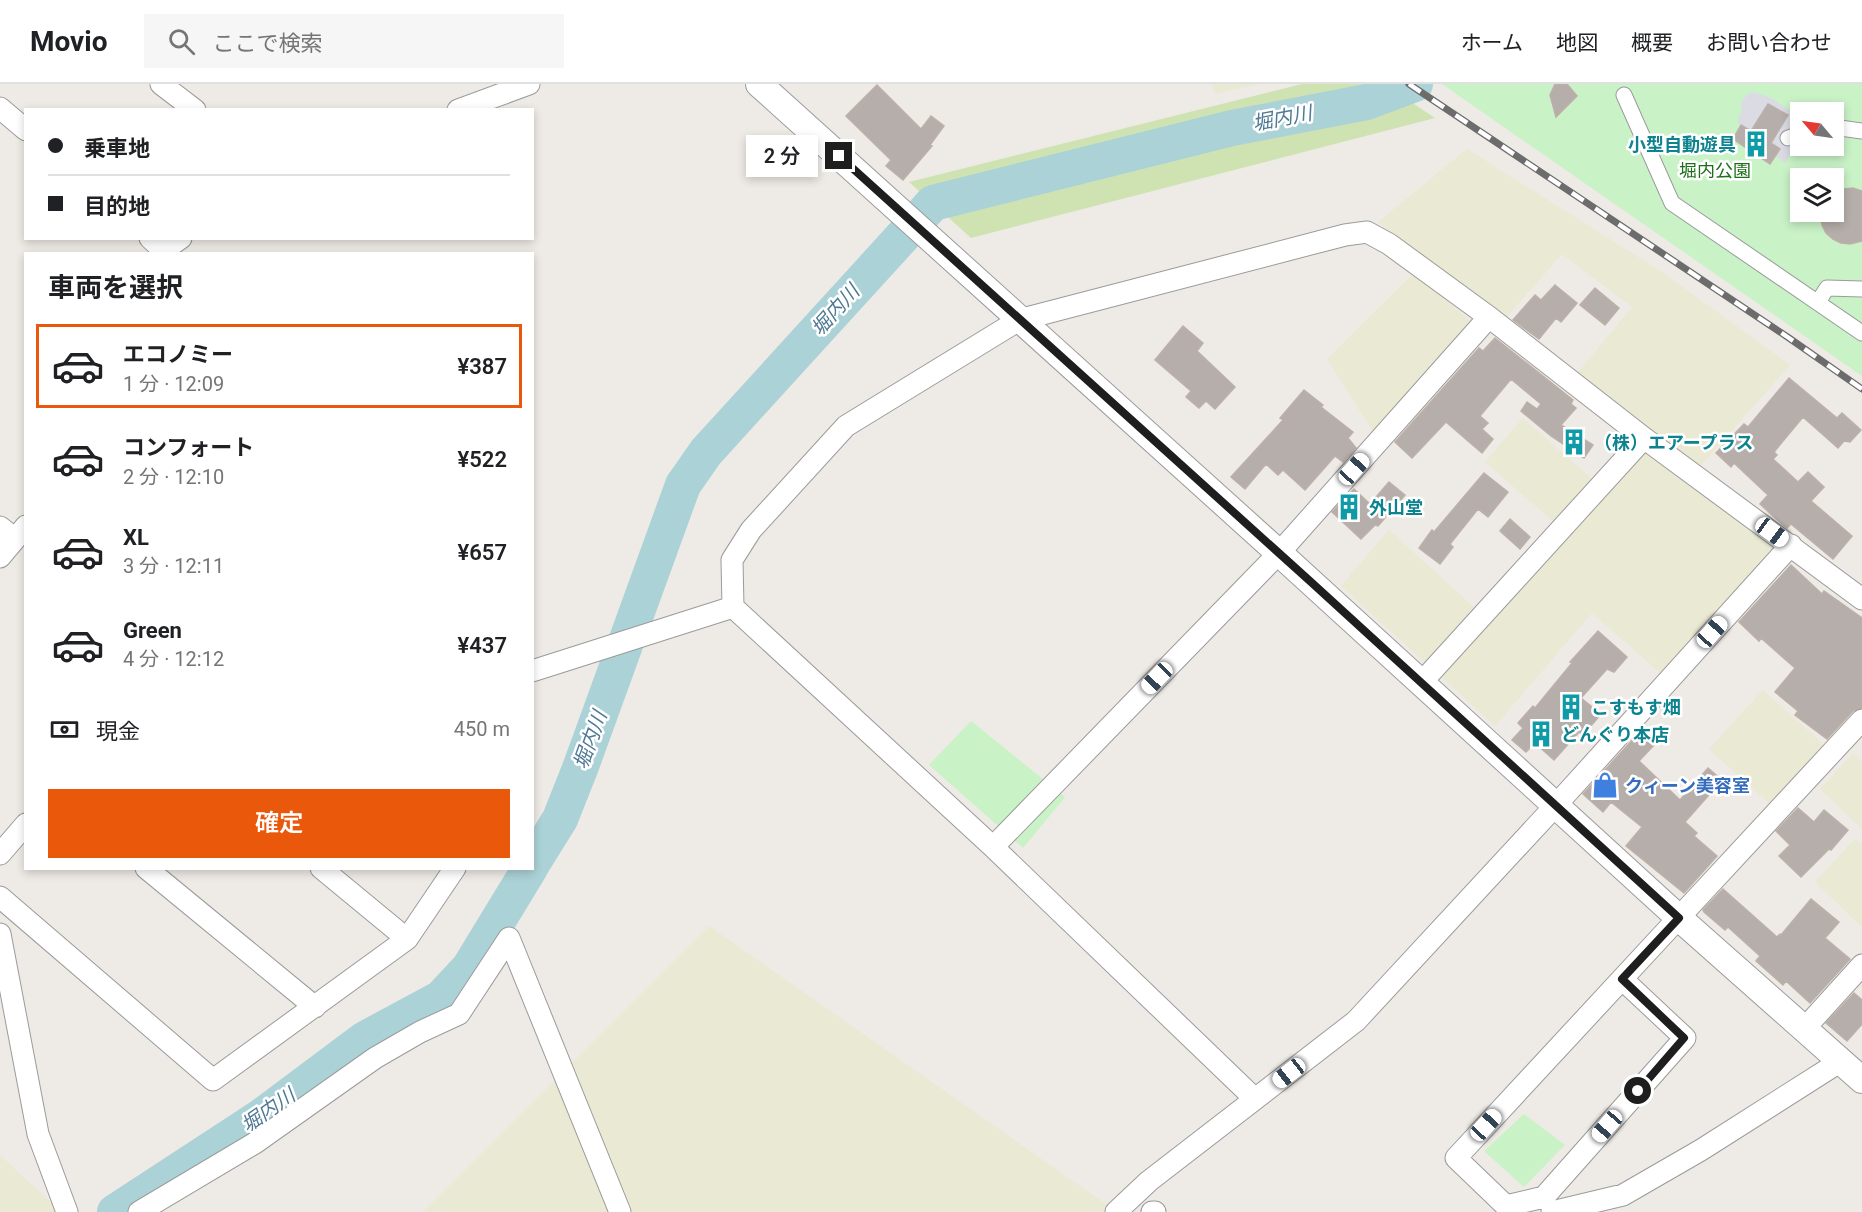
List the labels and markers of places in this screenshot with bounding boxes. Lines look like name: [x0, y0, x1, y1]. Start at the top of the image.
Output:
building icon: 小型自動遊具: [1741, 129, 1771, 159]
place label: 小型自動遊具: [1628, 134, 1736, 155]
building icon: （株）エアープラス: [1559, 427, 1589, 457]
place label: （株）エアープラス: [1594, 432, 1753, 453]
building icon: 外山堂: [1334, 492, 1364, 522]
place label: 外山堂: [1369, 497, 1423, 518]
building icon: こすもす畑: [1556, 692, 1586, 722]
place label: こすもす畑: [1591, 697, 1681, 718]
building icon: どんぐり本店: [1526, 719, 1556, 749]
place label: どんぐり本店: [1561, 724, 1669, 745]
shop icon: クィーン美容室: [1590, 770, 1620, 800]
place label: クィーン美容室: [1625, 775, 1750, 796]

